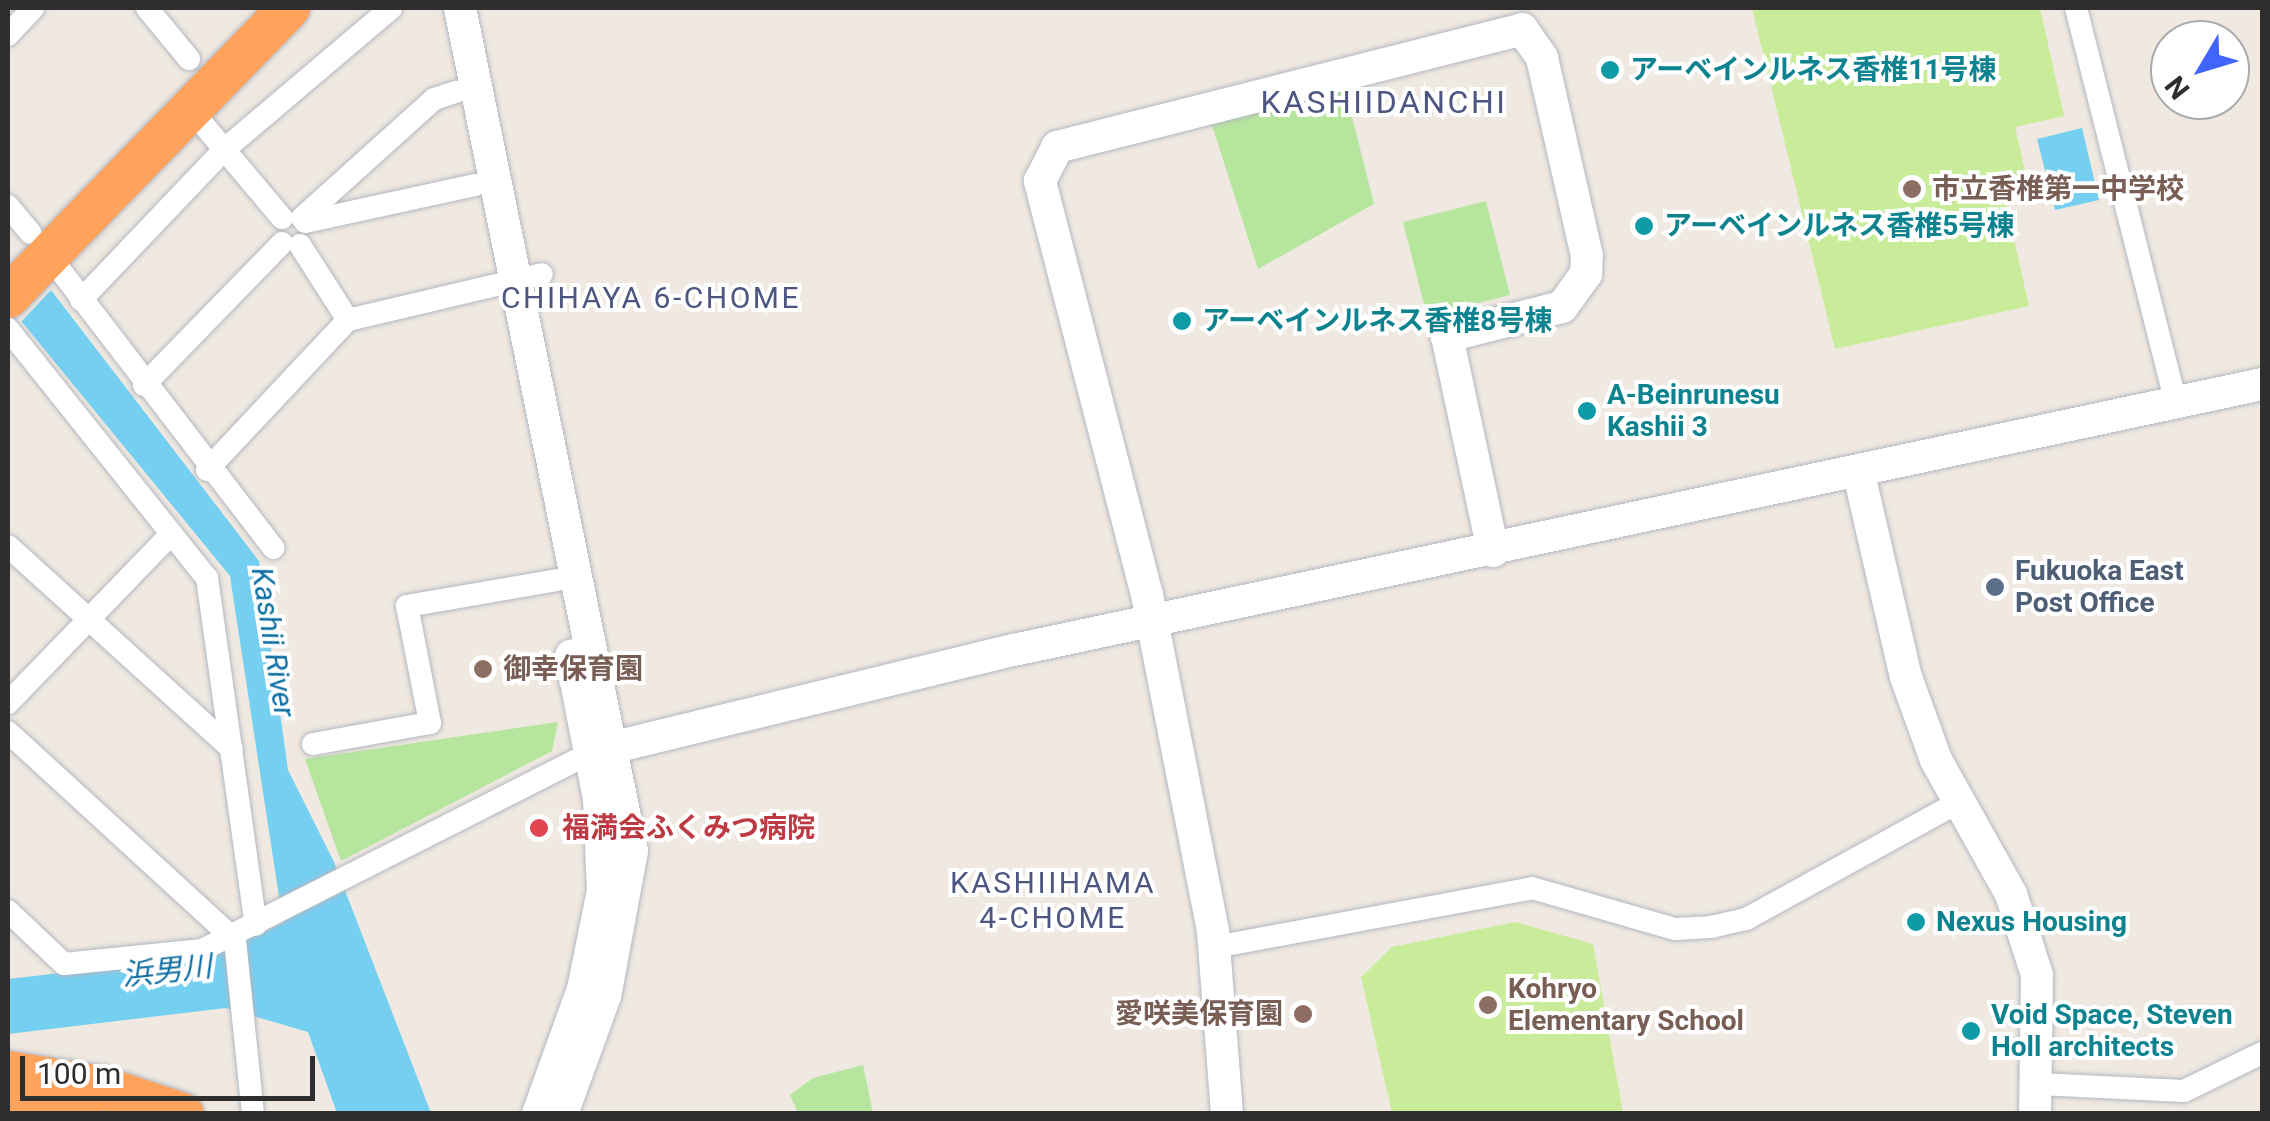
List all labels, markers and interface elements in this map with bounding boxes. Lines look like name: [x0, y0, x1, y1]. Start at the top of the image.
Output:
north arrow: [2150, 20, 2250, 120]
place label: アーベインルネス香椎11号棟: [1630, 53, 1996, 87]
marker: アーベインルネス香椎11号棟: [1599, 59, 1621, 81]
text: N: [2158, 70, 2197, 105]
district label: KASHIIDANCHI: [1261, 83, 1507, 121]
place label: 市立香椎第一中学校: [1932, 172, 2184, 206]
marker: 市立香椎第一中学校: [1901, 178, 1923, 200]
place label: アーベインルネス香椎5号棟: [1664, 209, 2014, 243]
marker: アーベインルネス香椎5号棟: [1633, 215, 1655, 237]
district label: CHIHAYA 6-CHOME: [501, 280, 801, 316]
place label: アーベインルネス香椎8号棟: [1202, 304, 1552, 338]
marker: アーベインルネス香椎8号棟: [1171, 310, 1193, 332]
place label: A-Beinrunesu Kashii 3: [1607, 378, 1780, 444]
marker: A-Beinrunesu Kashii 3: [1576, 400, 1598, 422]
place label: Fukuoka East Post Office: [2015, 554, 2184, 620]
water label: Kashii River: [243, 565, 303, 719]
marker: Fukuoka East Post Office: [1984, 576, 2006, 598]
place label: 御幸保育園: [503, 652, 643, 686]
marker: 御幸保育園: [472, 658, 494, 680]
place label: 福満会ふくみつ病院: [562, 811, 814, 845]
marker: 福満会ふくみつ病院: [526, 815, 552, 841]
district label: KASHIIHAMA 4-CHOME: [950, 865, 1156, 936]
place label: Nexus Housing: [1936, 905, 2127, 939]
marker: Nexus Housing: [1905, 911, 1927, 933]
water label: 浜男川: [120, 948, 214, 994]
place label: Kohryo Elementary School: [1508, 972, 1744, 1038]
marker: Kohryo Elementary School: [1477, 994, 1499, 1016]
place label: 愛咲美保育園: [1115, 997, 1283, 1031]
place label: Void Space, Steven Holl architects: [1991, 998, 2233, 1064]
marker: 愛咲美保育園: [1292, 1003, 1314, 1025]
marker: Void Space, Steven Holl architects: [1960, 1020, 1982, 1042]
scale bar: [25, 1036, 320, 1098]
text: 100 m: [37, 1056, 121, 1091]

